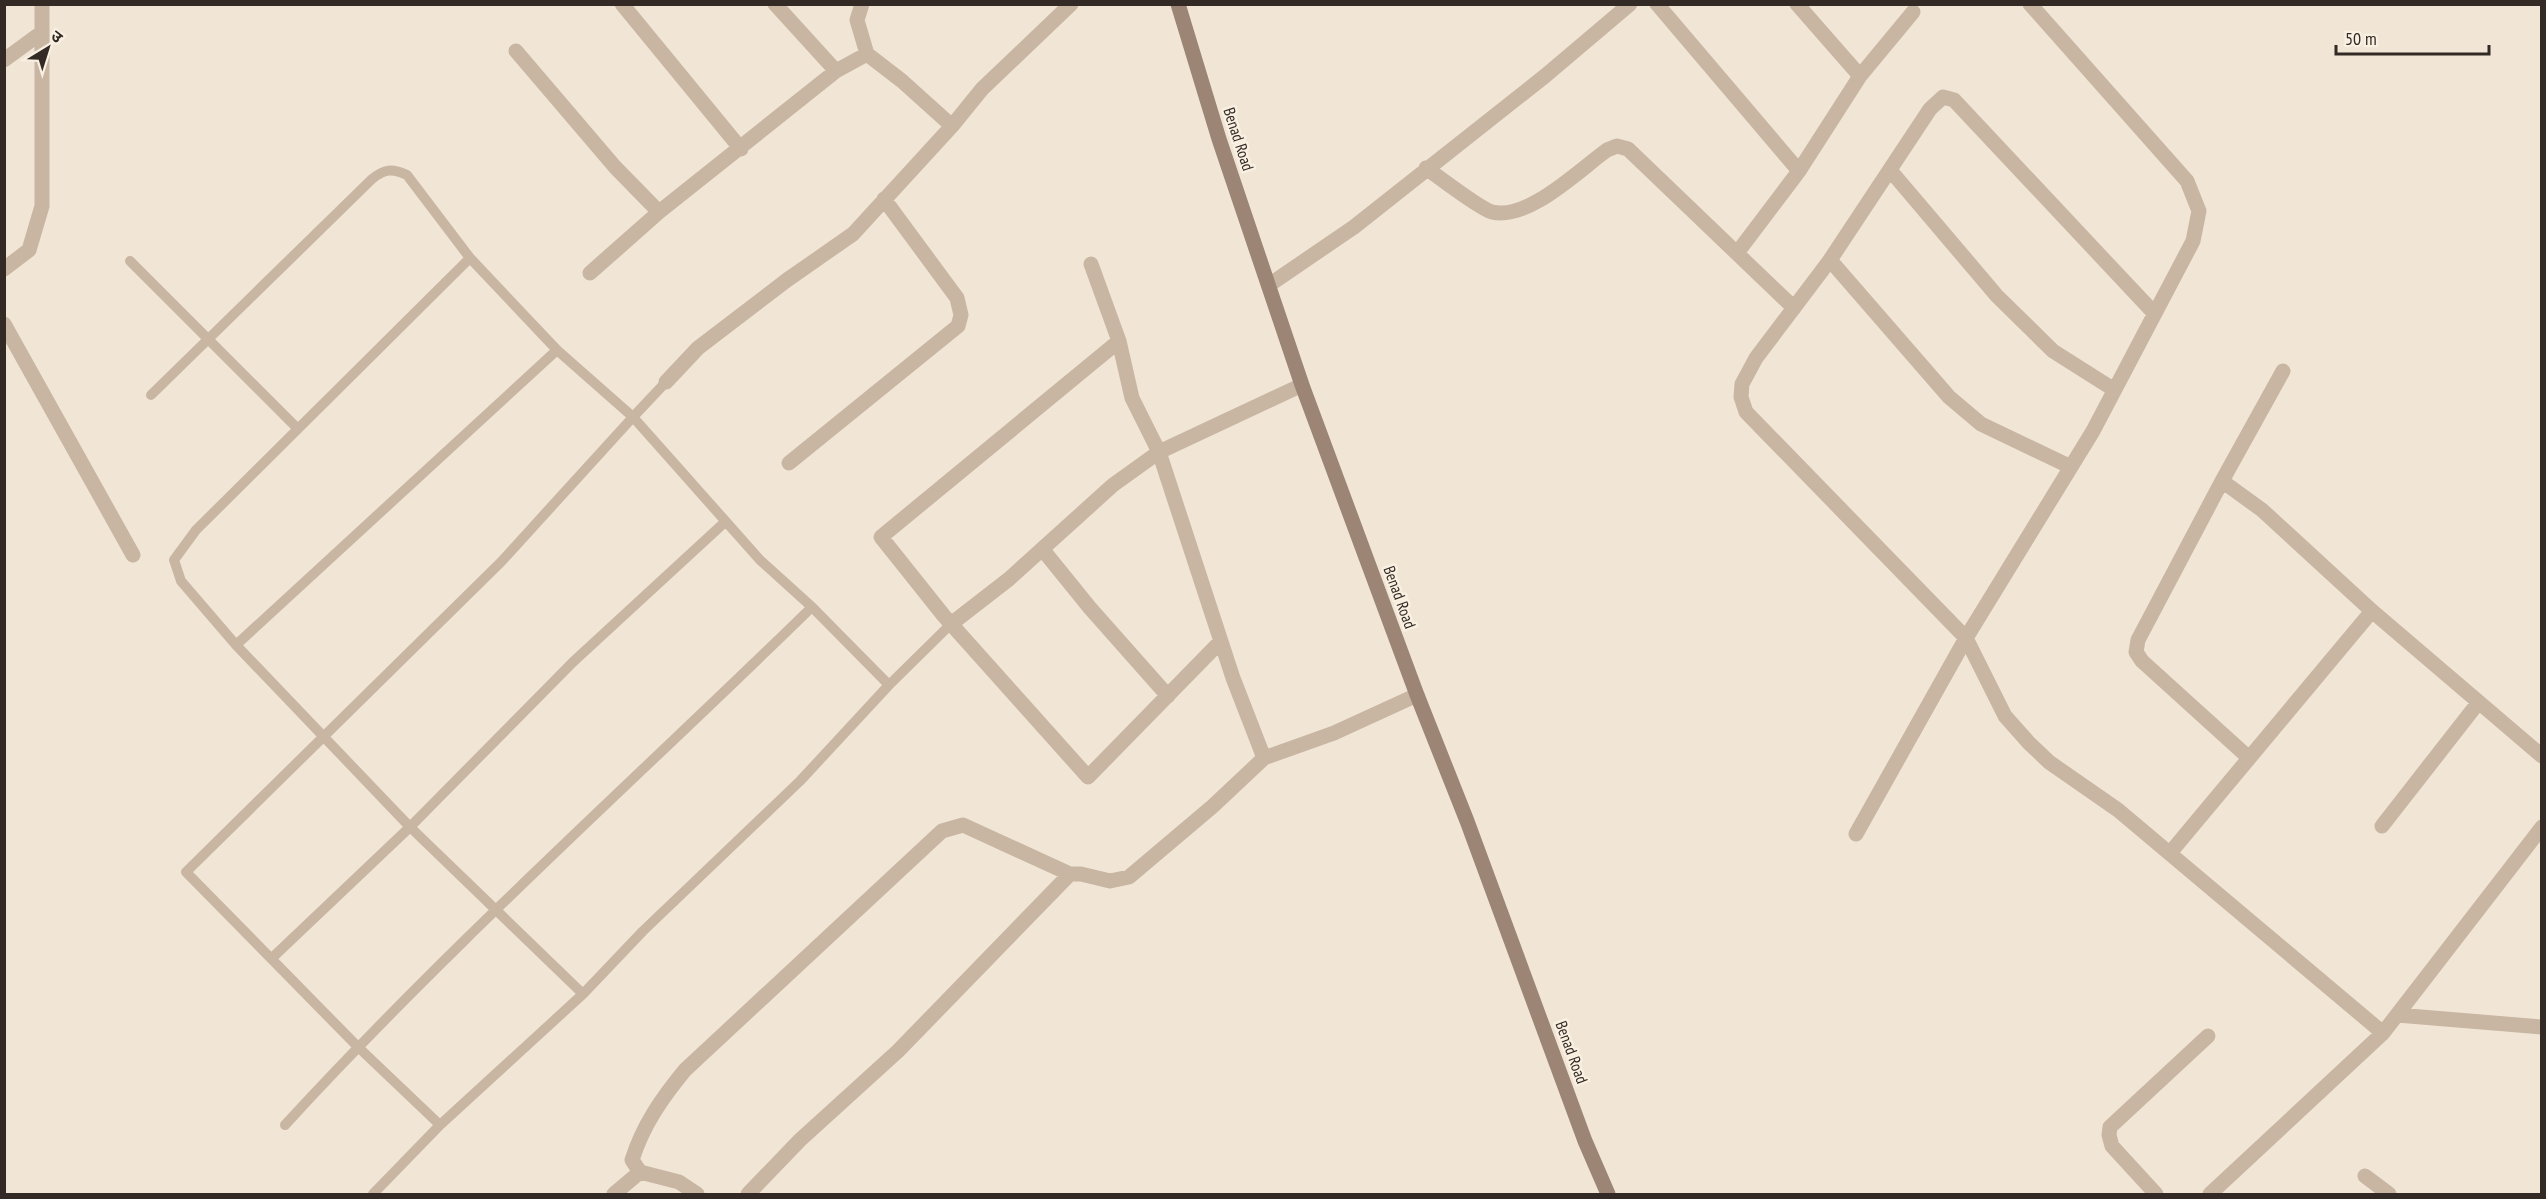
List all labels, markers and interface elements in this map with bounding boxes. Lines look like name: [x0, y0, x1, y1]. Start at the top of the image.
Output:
north arrow: [18, 18, 78, 78]
scale bar: [2336, 18, 2489, 56]
text: उ: [47, 25, 68, 47]
text: 50 m: [2345, 27, 2377, 50]
street label: Benad Road: [1219, 105, 1259, 173]
street label: Benad Road: [1379, 563, 1421, 631]
street label: Benad Road: [1551, 1018, 1593, 1086]

